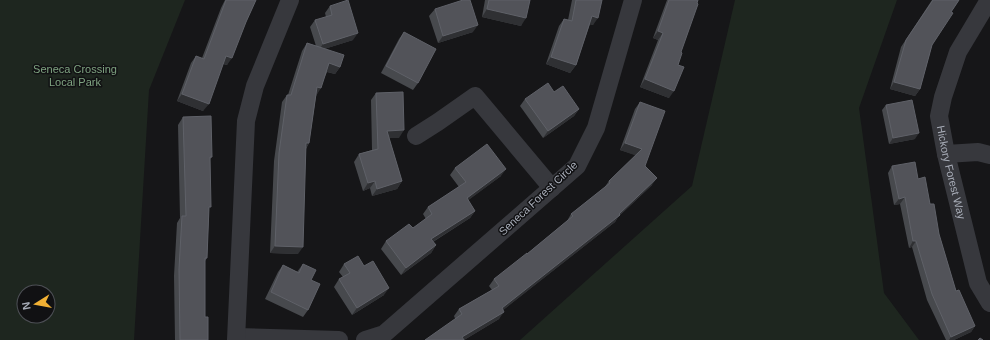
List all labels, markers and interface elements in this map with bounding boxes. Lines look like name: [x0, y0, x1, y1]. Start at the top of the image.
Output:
park label: Seneca Crossing Local Park: [33, 63, 117, 88]
street label: Hickory Forest Way: [935, 125, 968, 221]
street label: Seneca Forest Circle: [496, 159, 580, 237]
north arrow: [16, 284, 56, 324]
text: N: [20, 301, 33, 311]

